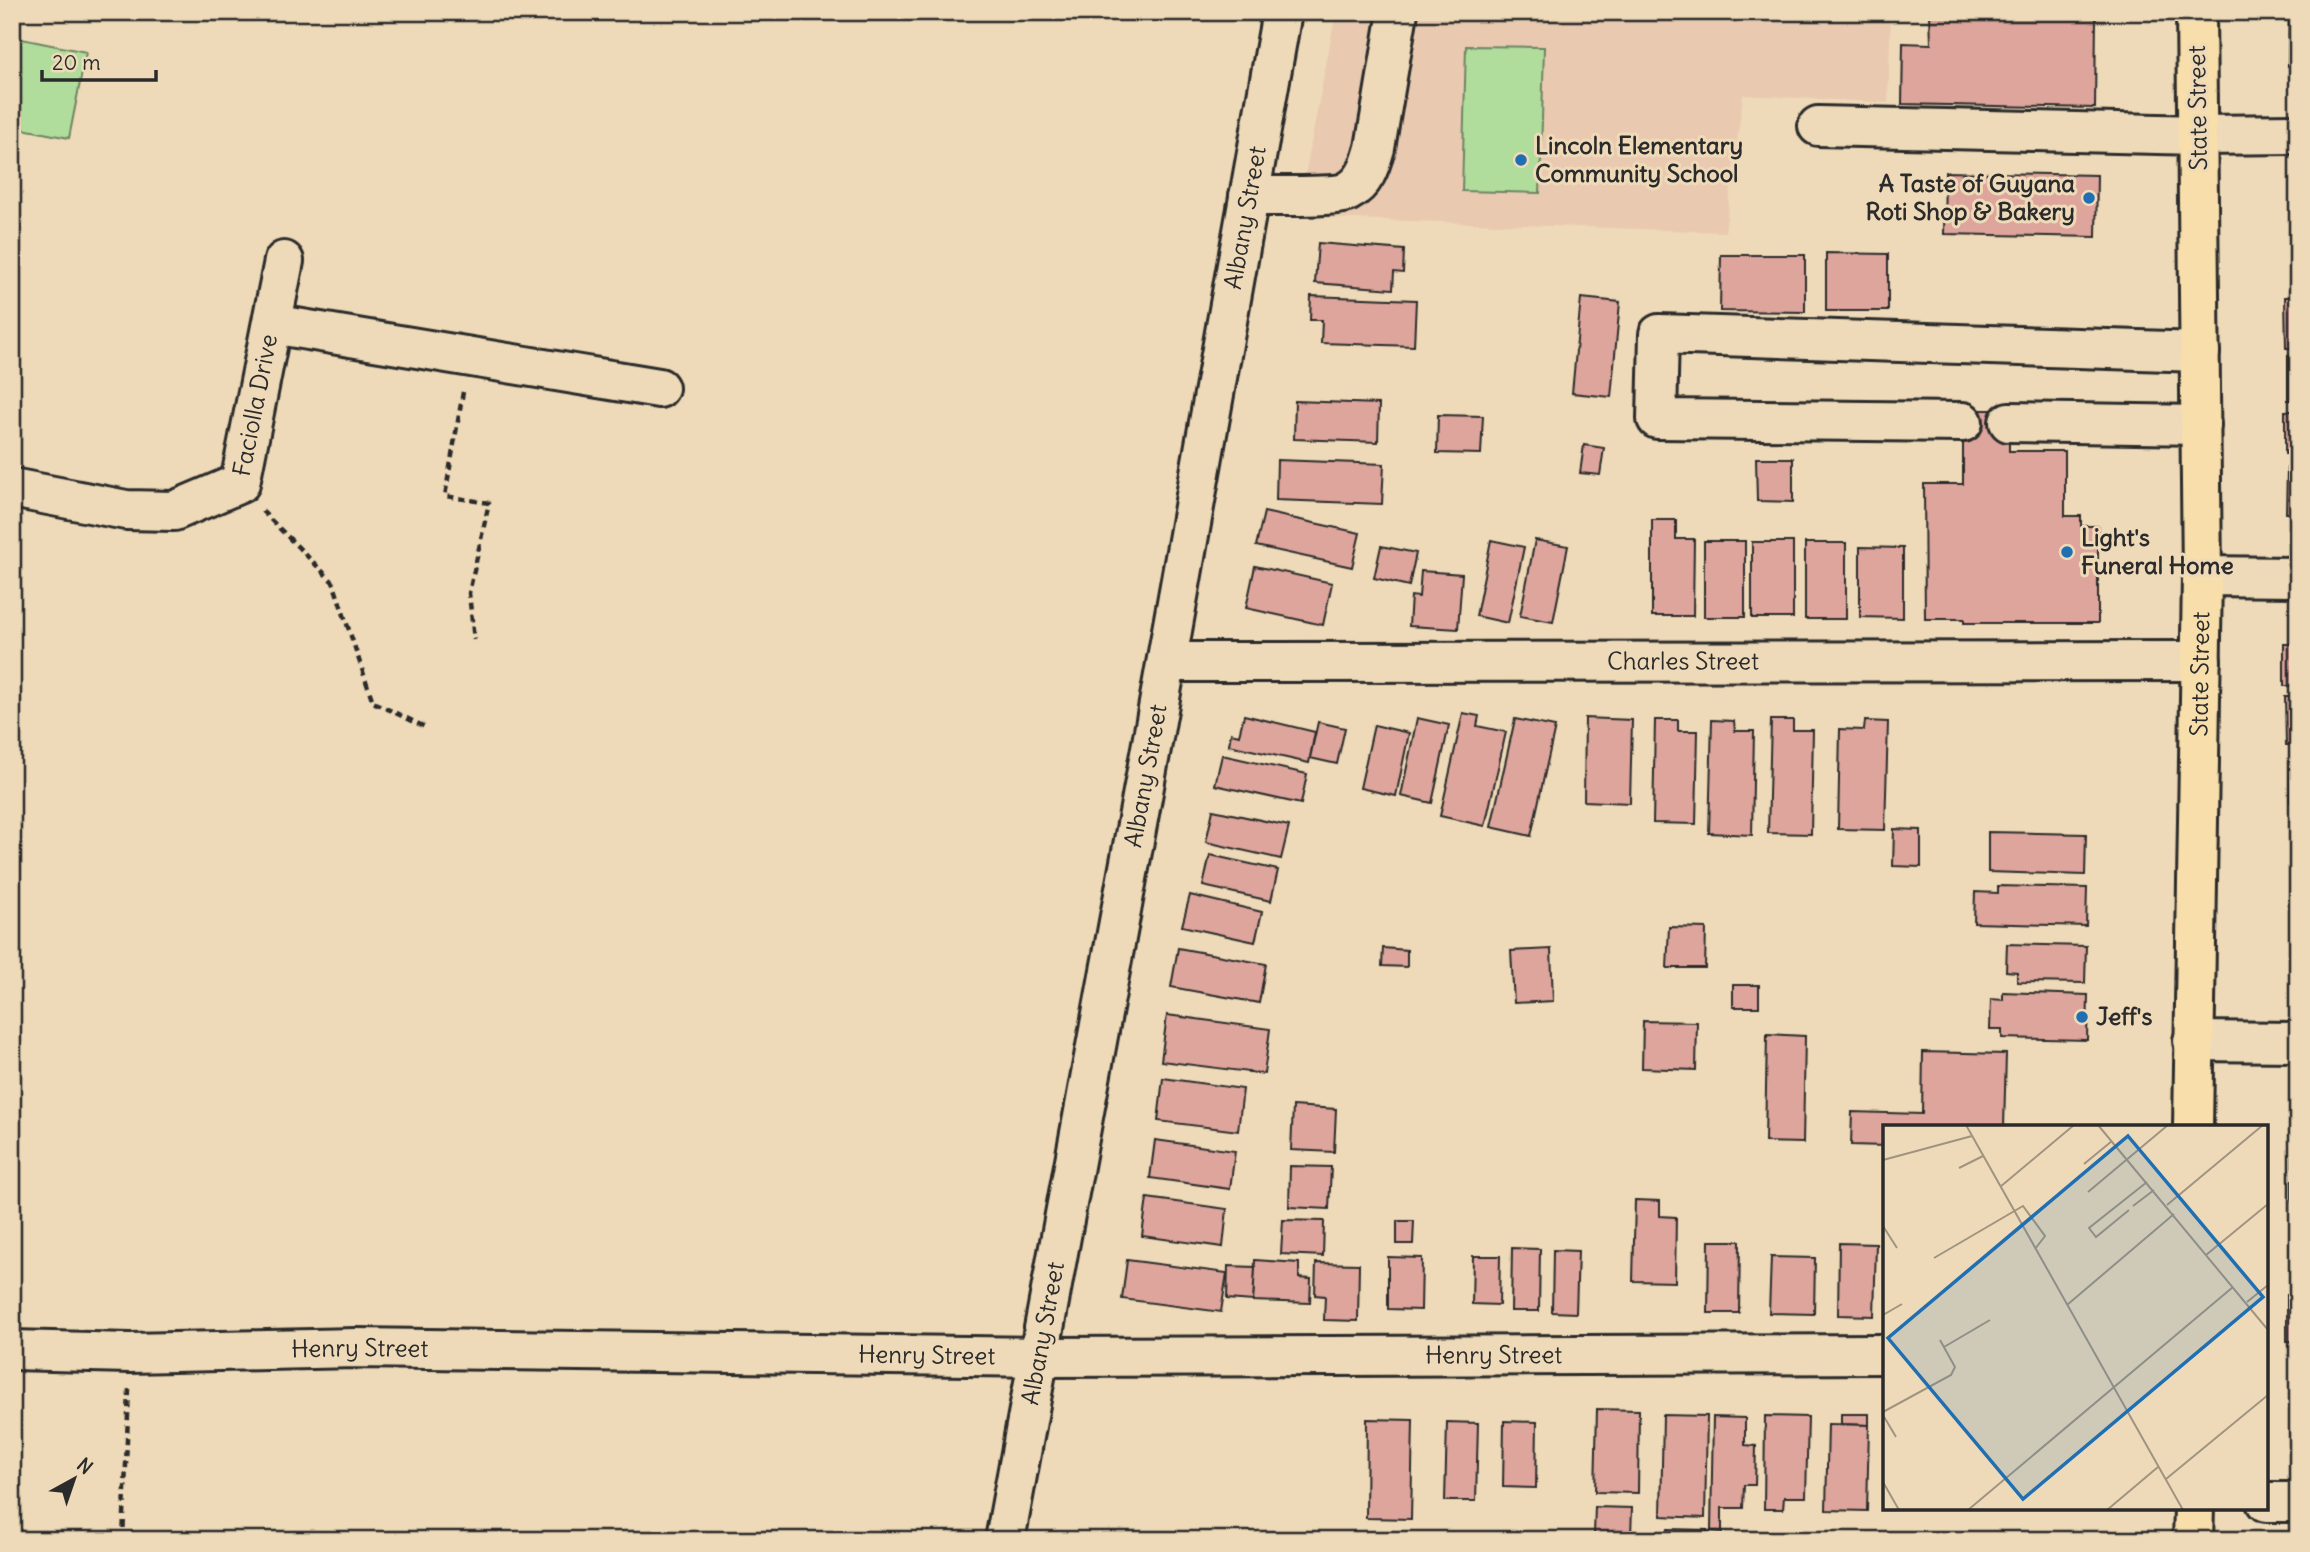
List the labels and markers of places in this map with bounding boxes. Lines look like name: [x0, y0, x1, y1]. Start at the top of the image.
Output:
place label: Lincoln Elementary Community School: [1535, 130, 1743, 188]
marker: Lincoln Elementary Community School: [1513, 152, 1529, 168]
place label: A Taste of Guyana Roti Shop & Bakery: [1865, 168, 2075, 226]
marker: A Taste of Guyana Roti Shop & Bakery: [2081, 190, 2097, 206]
place label: Light's Funeral Home: [2081, 522, 2234, 580]
marker: Light's Funeral Home: [2059, 544, 2075, 560]
place label: Jeff's: [2096, 1001, 2152, 1031]
marker: Jeff's: [2074, 1009, 2090, 1025]

